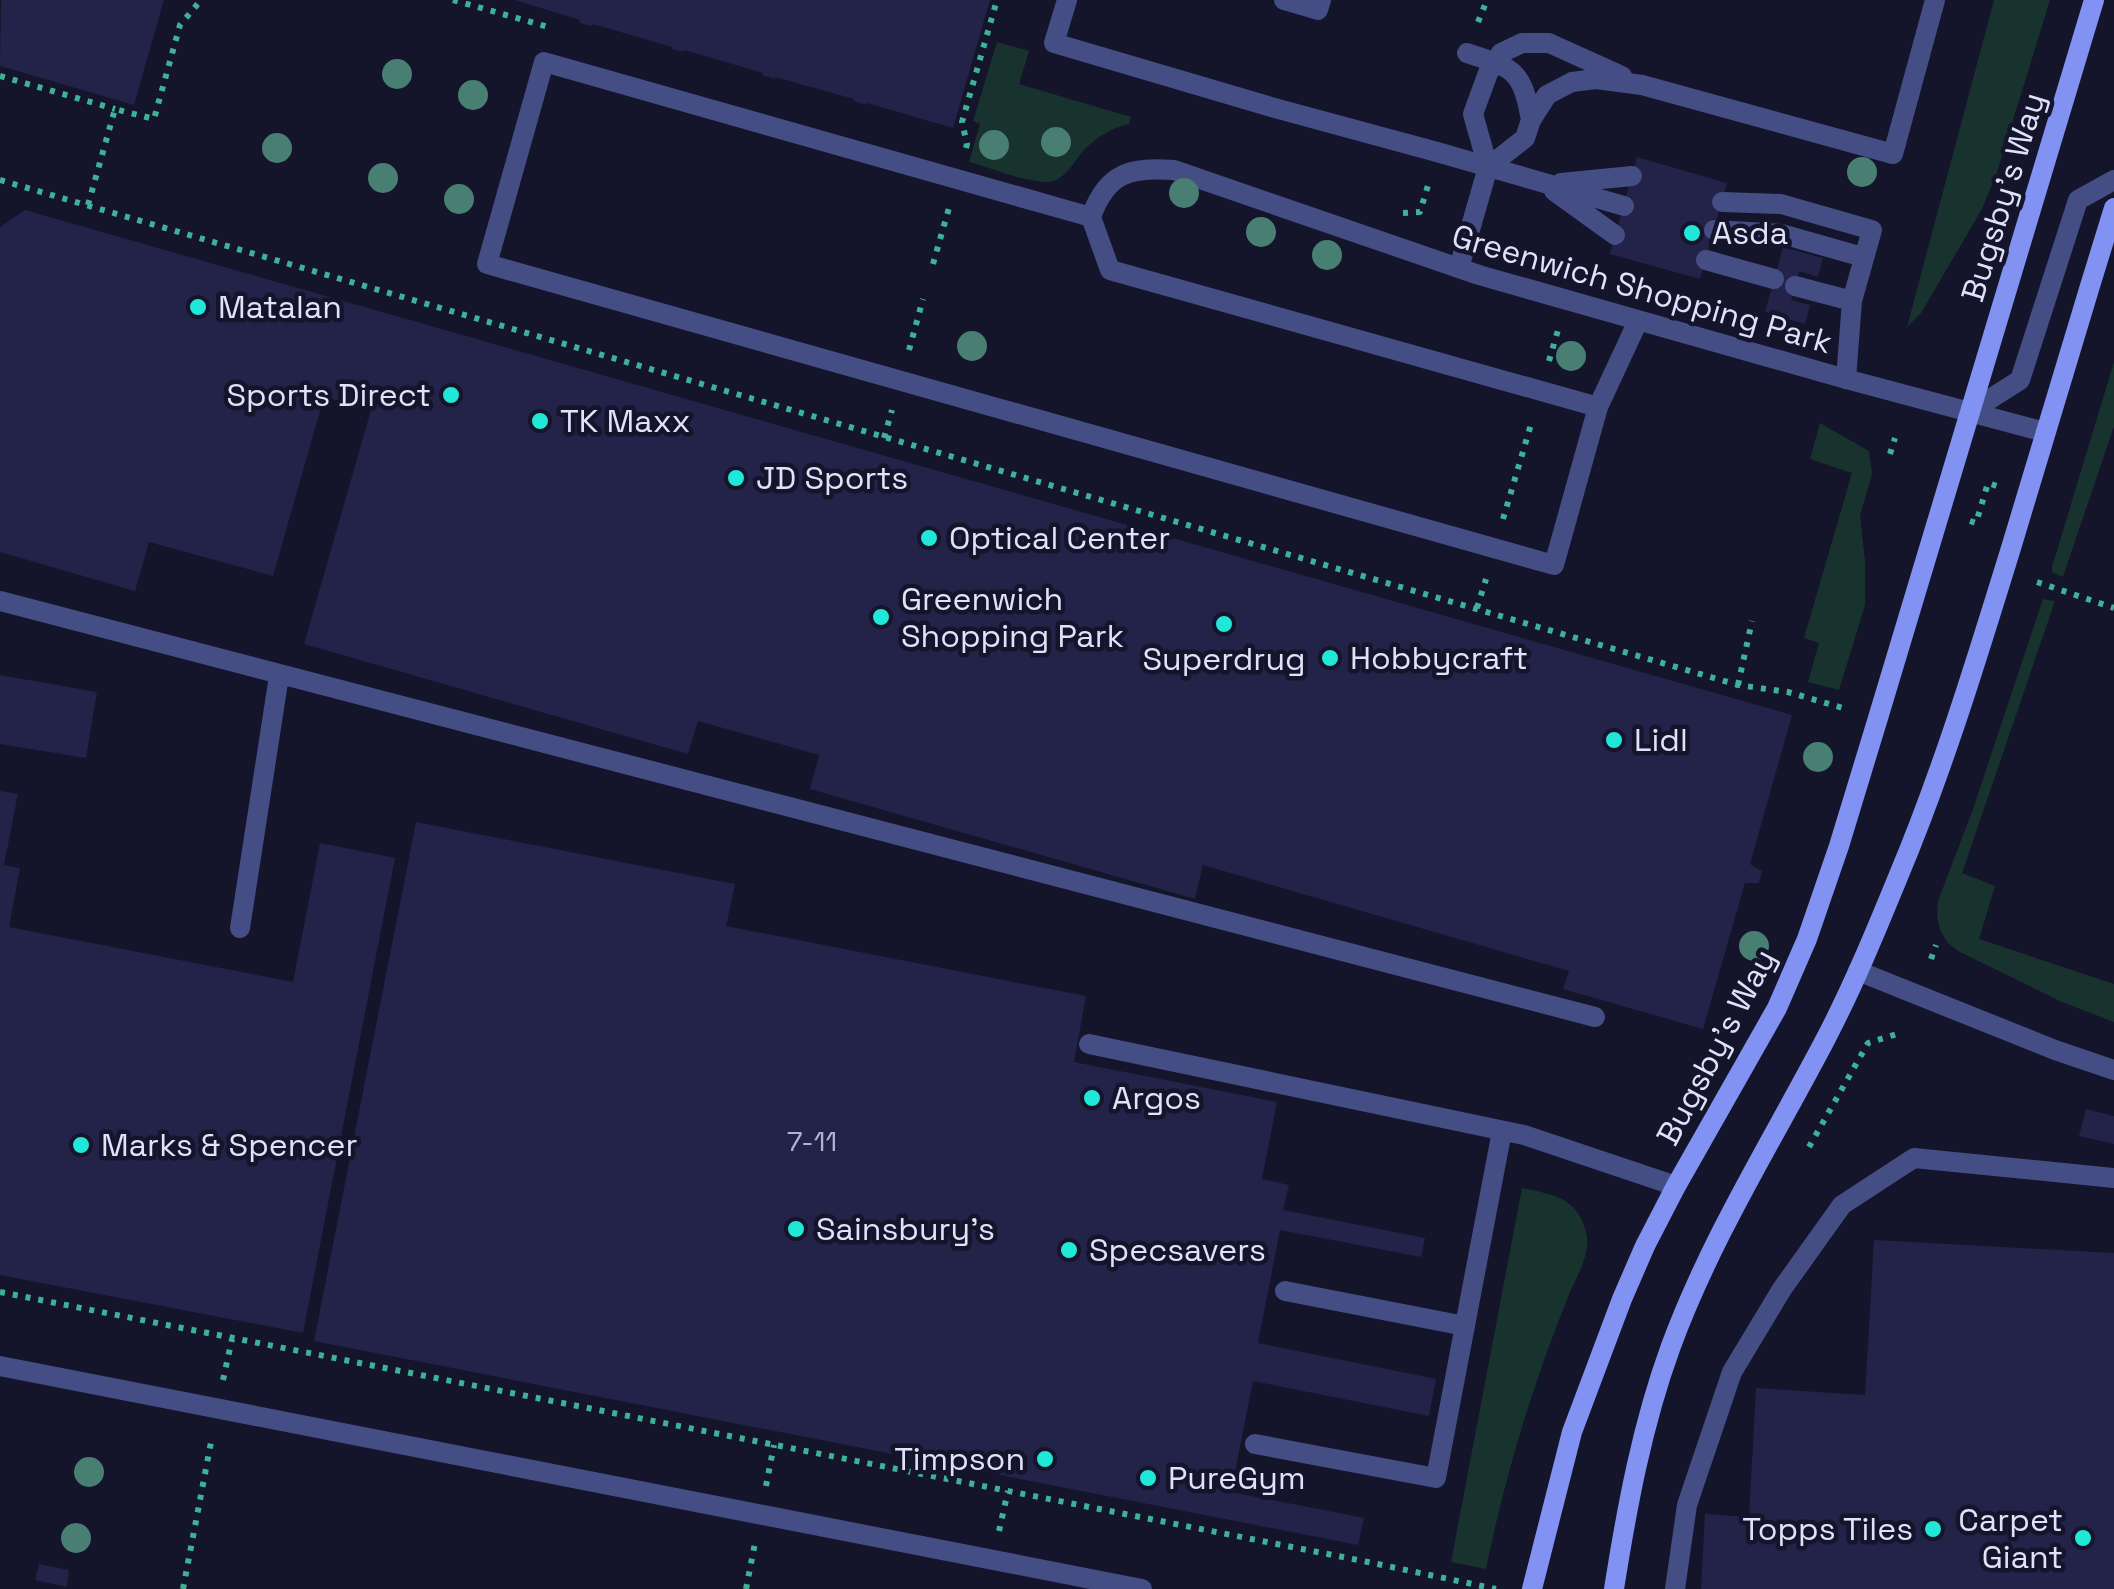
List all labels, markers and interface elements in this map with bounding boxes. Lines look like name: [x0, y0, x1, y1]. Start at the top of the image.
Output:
street label: Bugsby's Way: [1952, 88, 2054, 306]
place label: Asda: [1712, 213, 1788, 253]
street label: Greenwich Shopping Park: [1447, 216, 1837, 362]
marker: Asda: [1681, 222, 1703, 244]
place label: Matalan: [218, 287, 342, 327]
marker: Matalan: [187, 296, 209, 318]
place label: Sports Direct: [226, 375, 431, 415]
marker: Sports Direct: [440, 384, 462, 406]
place label: TK Maxx: [560, 401, 691, 441]
marker: TK Maxx: [529, 410, 551, 432]
place label: JD Sports: [756, 458, 908, 498]
marker: JD Sports: [725, 467, 747, 489]
place label: Optical Center: [949, 518, 1170, 558]
marker: Optical Center: [918, 527, 940, 549]
place label: Greenwich Shopping Park: [901, 579, 1124, 656]
marker: Greenwich Shopping Park: [870, 606, 892, 628]
marker: Superdrug: [1213, 613, 1235, 635]
place label: Hobbycraft: [1350, 638, 1528, 678]
place label: Superdrug: [1142, 639, 1306, 679]
marker: Hobbycraft: [1319, 647, 1341, 669]
place label: Lidl: [1634, 720, 1688, 760]
marker: Lidl: [1603, 729, 1625, 751]
street label: Bugsby's Way: [1648, 942, 1784, 1152]
place label: Argos: [1112, 1078, 1201, 1118]
marker: Argos: [1081, 1087, 1103, 1109]
house number: 7-11: [787, 1123, 837, 1159]
place label: Marks & Spencer: [101, 1125, 358, 1165]
marker: Marks & Spencer: [70, 1134, 92, 1156]
place label: Sainsbury's: [816, 1209, 995, 1249]
marker: Sainsbury's: [785, 1218, 807, 1240]
place label: Specsavers: [1089, 1230, 1266, 1270]
marker: Specsavers: [1058, 1239, 1080, 1261]
place label: Timpson: [894, 1439, 1025, 1479]
marker: Timpson: [1034, 1448, 1056, 1470]
place label: PureGym: [1168, 1458, 1305, 1498]
marker: PureGym: [1137, 1467, 1159, 1489]
place label: Carpet Giant: [1958, 1500, 2063, 1577]
place label: Topps Tiles: [1742, 1509, 1913, 1549]
marker: Topps Tiles: [1922, 1518, 1944, 1540]
marker: Carpet Giant: [2072, 1527, 2094, 1549]

